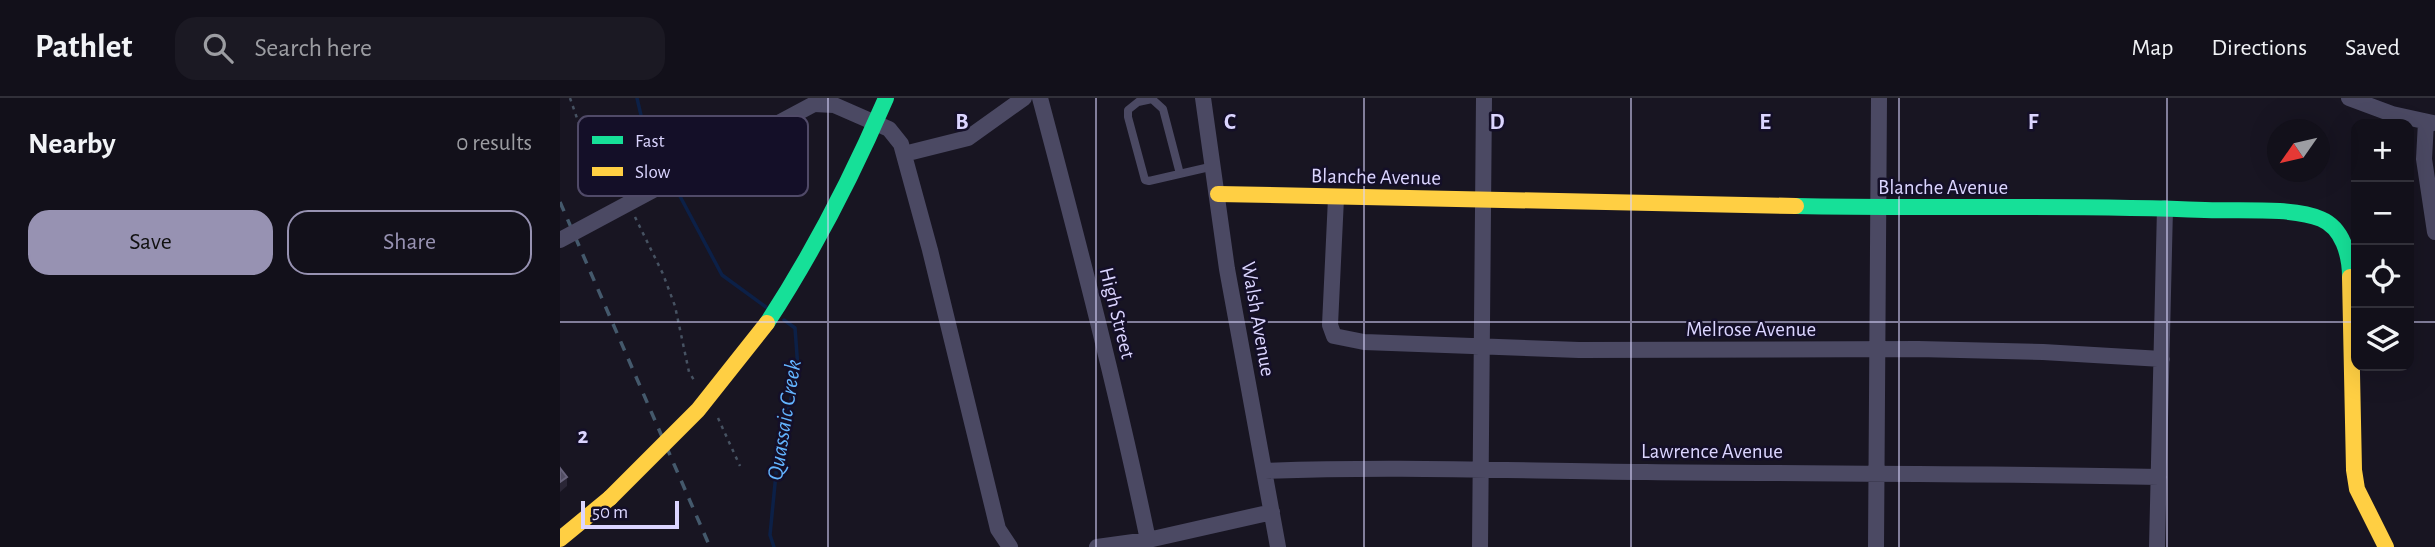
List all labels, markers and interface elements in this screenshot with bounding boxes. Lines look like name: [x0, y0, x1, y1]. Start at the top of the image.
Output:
search box: [175, 17, 665, 80]
icon: search: [199, 29, 237, 67]
text: Pathlet: [35, 31, 133, 64]
text: Search here: [255, 35, 372, 61]
text: Map: [2131, 36, 2173, 60]
text: Directions: [2211, 36, 2307, 60]
text: Saved: [2345, 36, 2400, 60]
text: B: [955, 111, 969, 134]
text: C: [1224, 111, 1236, 134]
text: D: [1489, 111, 1505, 134]
text: E: [1759, 111, 1771, 134]
text: F: [2028, 111, 2039, 134]
legend: [578, 116, 808, 196]
north arrow: [2267, 119, 2330, 182]
map controls: [2351, 119, 2414, 371]
button: +: [2351, 119, 2414, 182]
text: Nearby: [28, 129, 116, 159]
text: 0 results: [456, 132, 532, 155]
text: Fast: [635, 132, 665, 151]
text: Slow: [635, 163, 671, 182]
street label: Blanche Avenue: [1311, 165, 1441, 189]
street label: Blanche Avenue: [1878, 177, 2008, 198]
button: −: [2351, 182, 2414, 245]
button: Save: [28, 210, 273, 275]
button: Share: [287, 210, 532, 275]
button: locate: [2351, 245, 2414, 308]
street label: Walsh Avenue: [1238, 260, 1278, 378]
street label: High Street: [1096, 265, 1139, 361]
button: layers: [2351, 308, 2414, 371]
street label: Melrose Avenue: [1686, 319, 1816, 340]
water label: Quassaic Creek: [764, 357, 806, 482]
text: 2: [578, 425, 589, 448]
street label: Lawrence Avenue: [1641, 441, 1783, 462]
scale bar: [581, 498, 679, 530]
text: 50 m: [592, 503, 628, 522]

